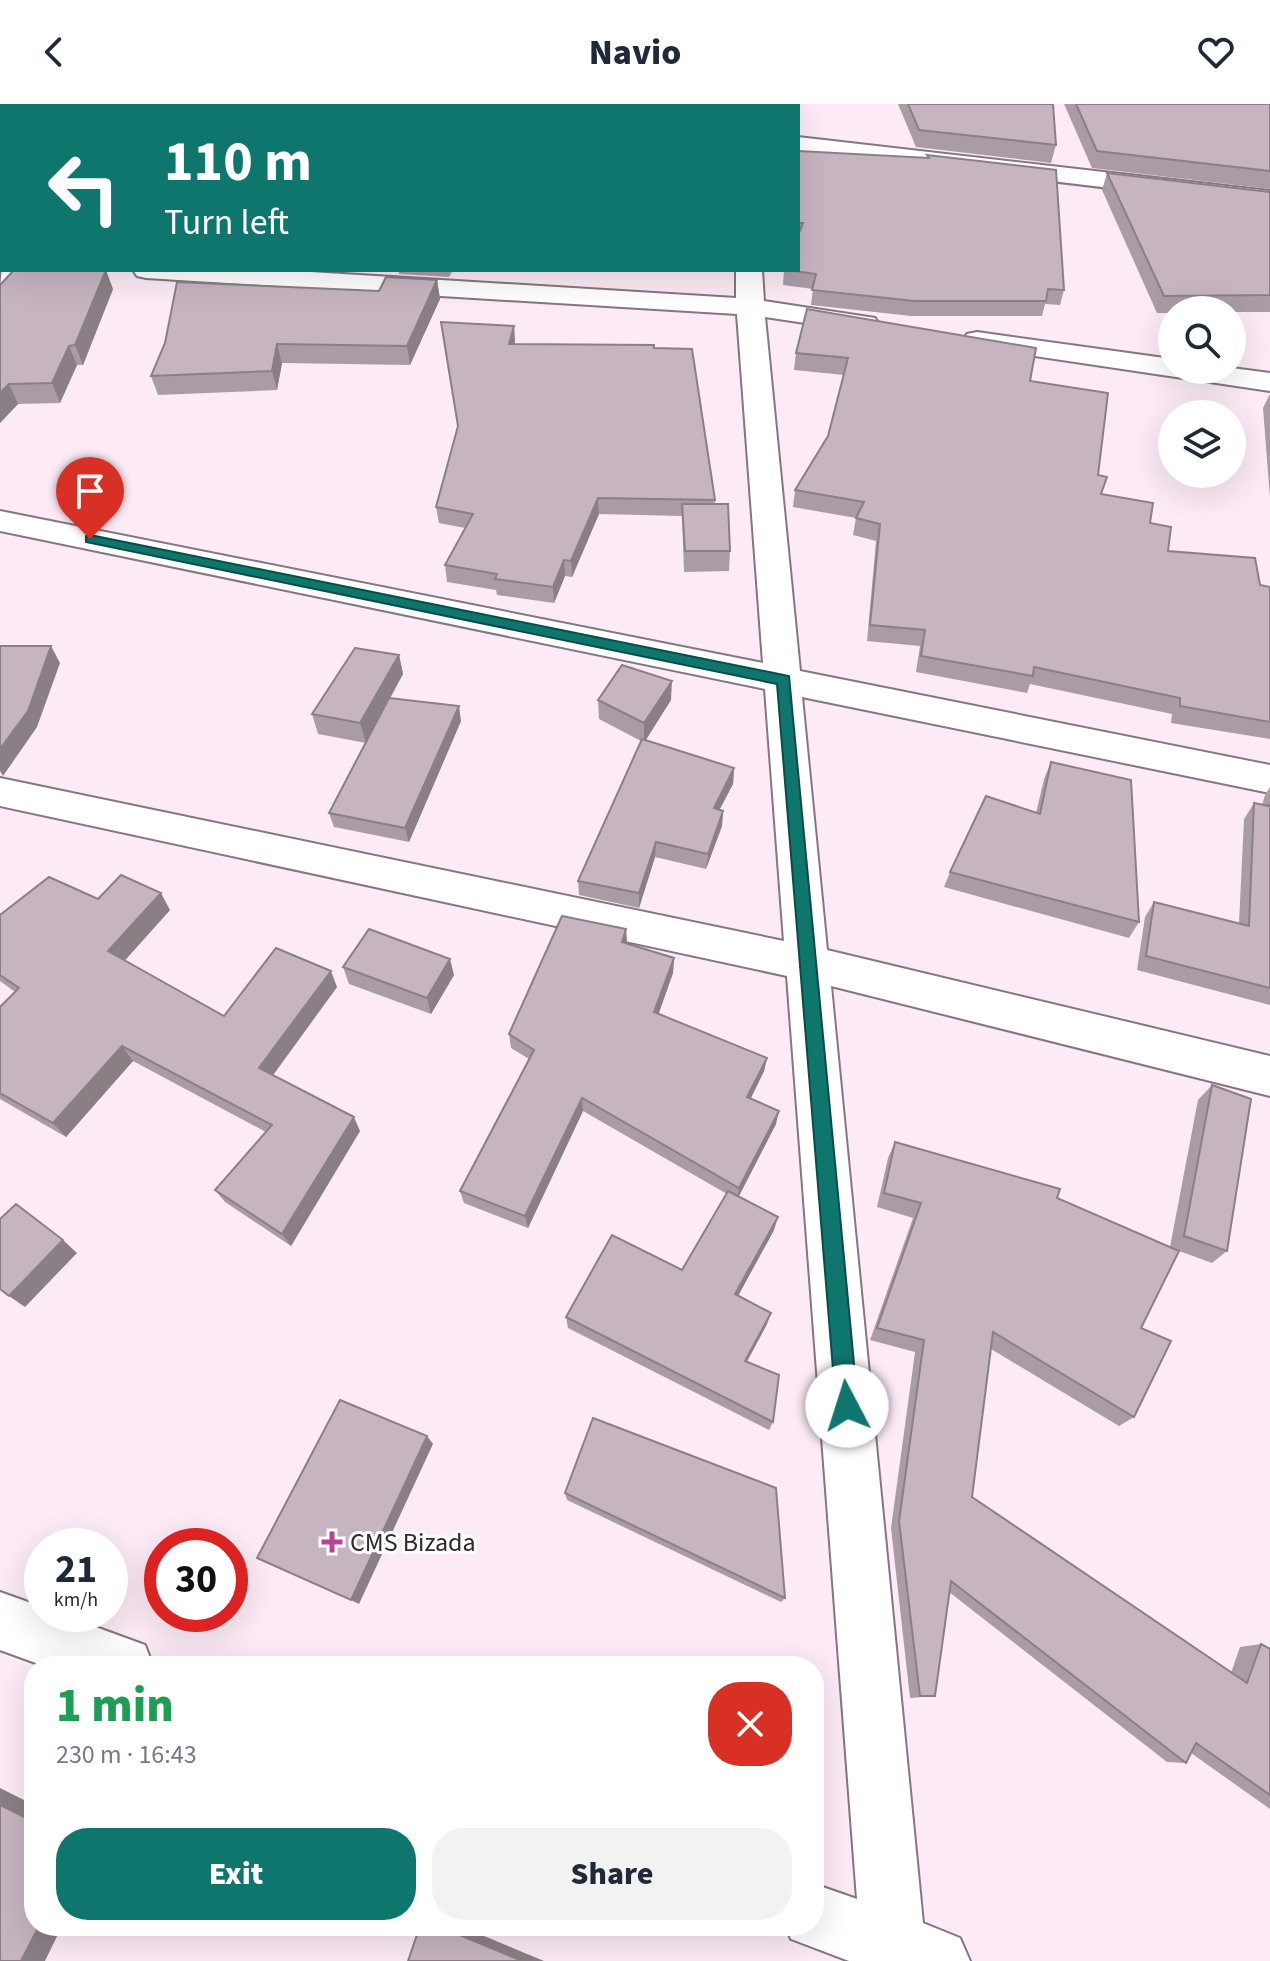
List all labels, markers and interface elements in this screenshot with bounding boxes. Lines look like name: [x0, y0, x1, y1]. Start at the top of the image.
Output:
text: Navio: [589, 27, 681, 78]
icon: back: [32, 30, 76, 74]
icon: heart: [1194, 30, 1238, 74]
text: 110 m: [164, 123, 312, 202]
icon: left: [32, 136, 136, 240]
text: Turn left: [164, 197, 289, 248]
map controls: [1158, 296, 1246, 488]
button: search: [1158, 296, 1246, 384]
button: layers: [1158, 400, 1246, 488]
pin: [56, 457, 124, 539]
icon: arrive: [68, 469, 112, 513]
position arrow: [805, 1364, 889, 1448]
place label: CMS Bizada: [350, 1524, 476, 1561]
speed limit sign: 30: [144, 1528, 248, 1632]
marker: CMS Bizada: [321, 1531, 343, 1553]
text: 21: [55, 1541, 97, 1598]
text: km/h: [54, 1586, 98, 1614]
text: 1 min: [56, 1672, 174, 1740]
button: close: [708, 1682, 792, 1766]
text: 230 m · 16:43: [56, 1736, 197, 1773]
button: Exit: [56, 1828, 416, 1920]
button: Share: [432, 1828, 792, 1920]

